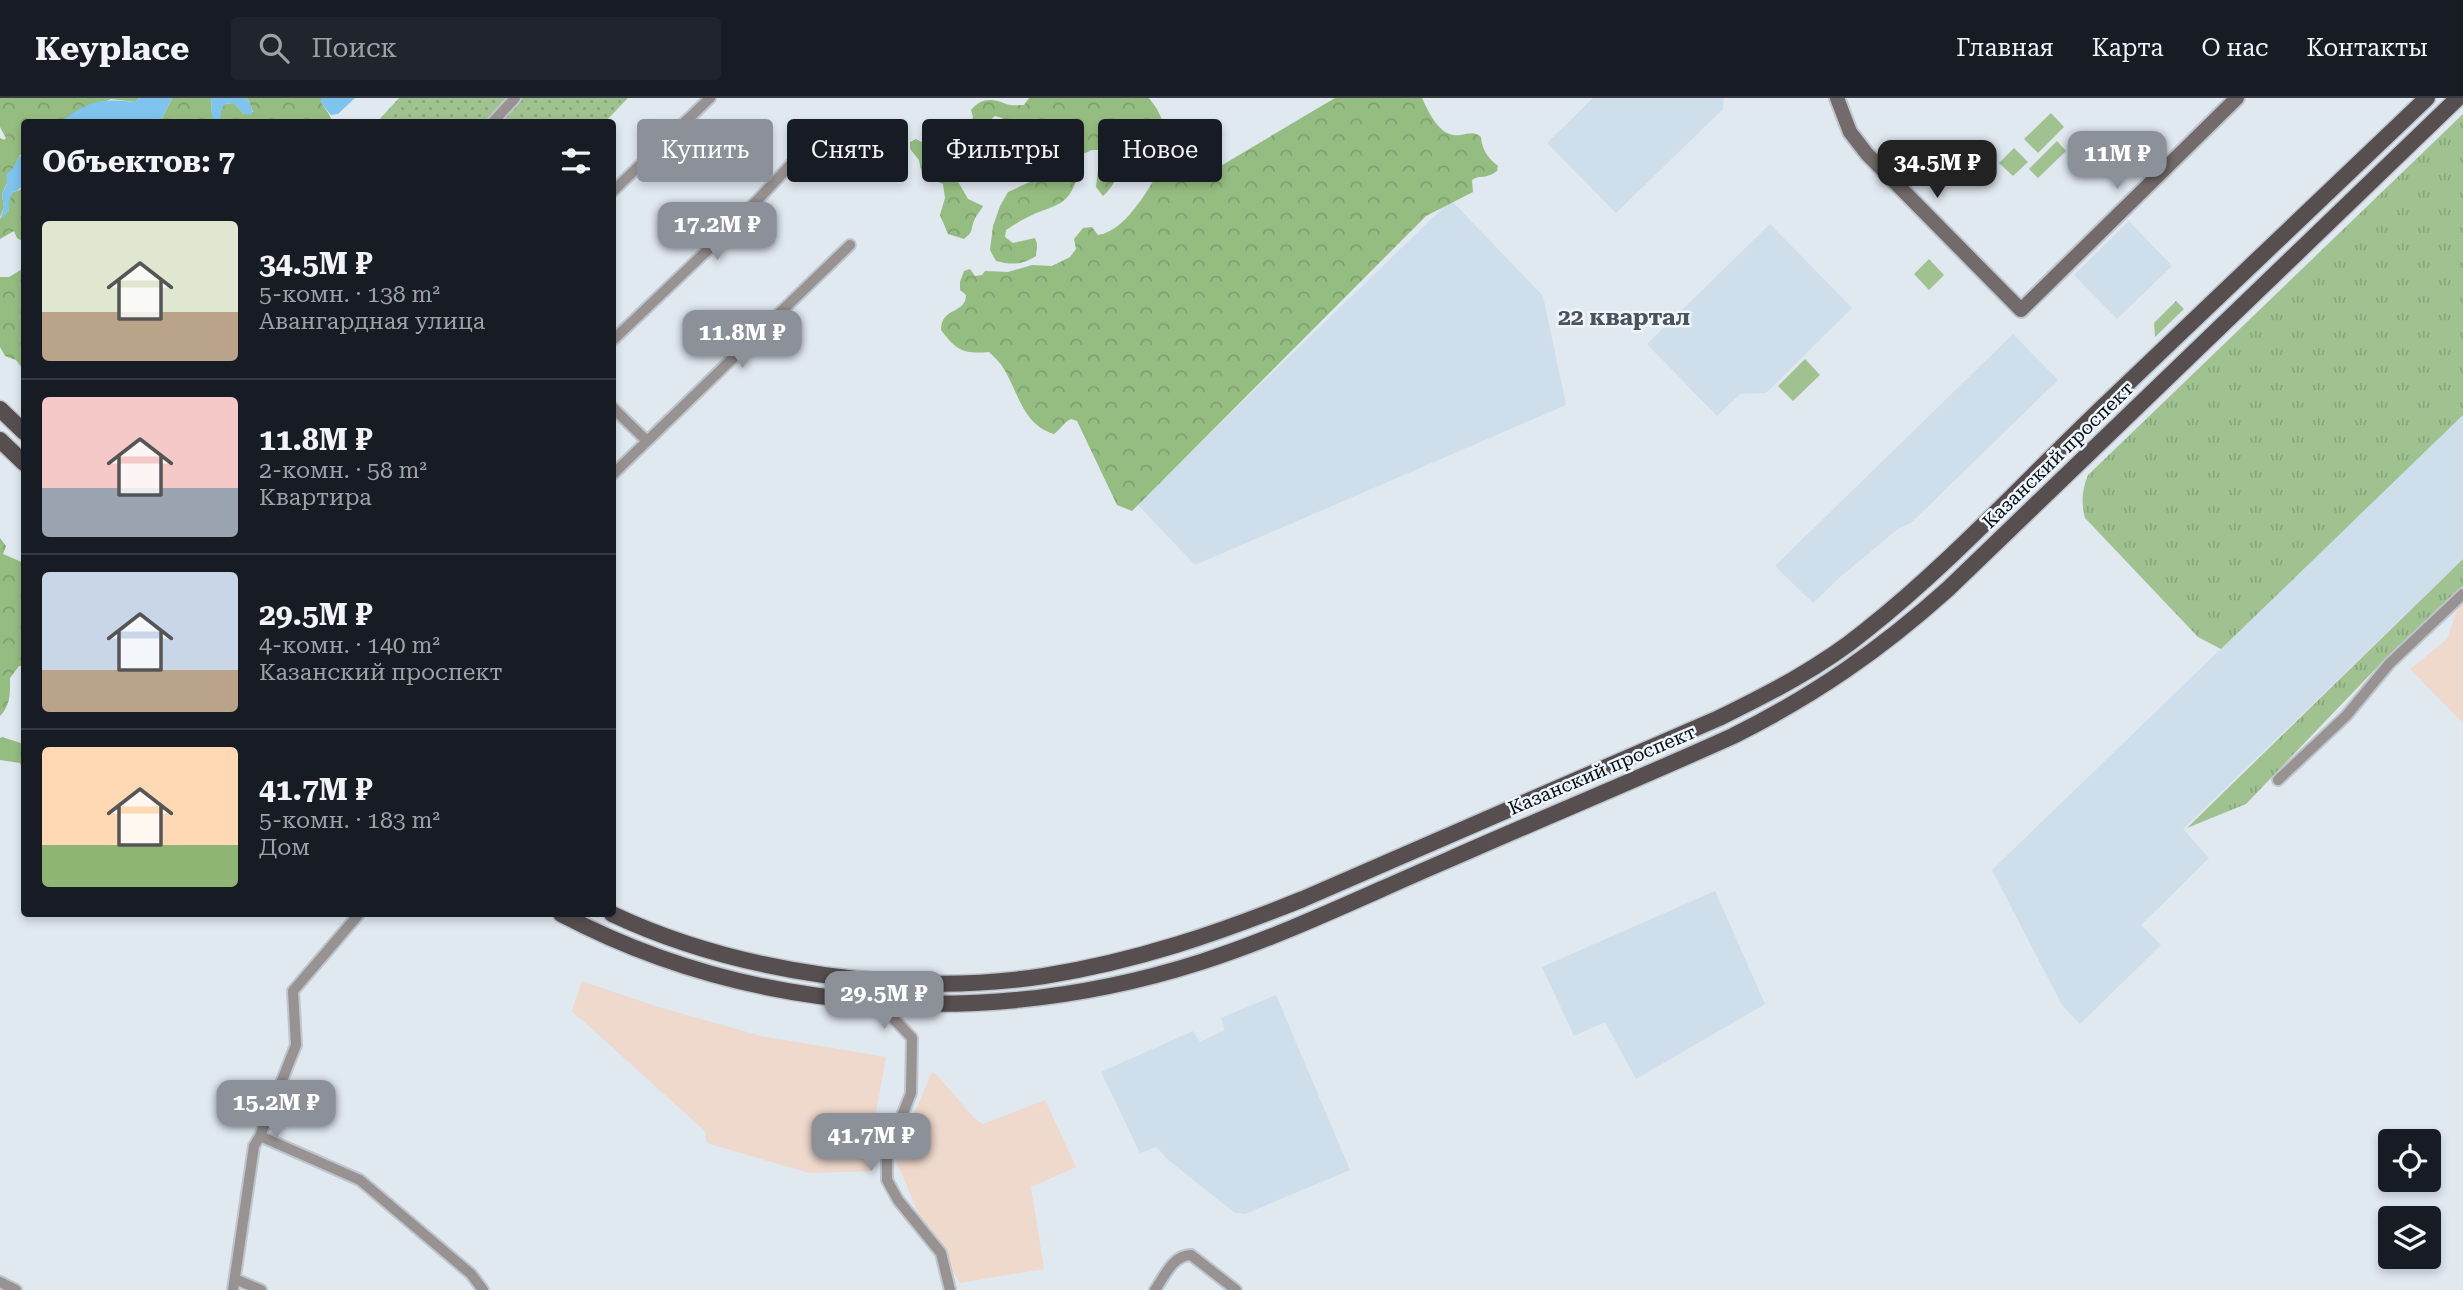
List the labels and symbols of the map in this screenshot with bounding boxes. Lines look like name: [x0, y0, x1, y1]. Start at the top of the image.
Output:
pin: 11M ₽: [2068, 132, 2166, 191]
pin: 34.5M ₽: [1872, 140, 2002, 200]
pin: 17.2M ₽: [652, 202, 782, 262]
district label: 22 квартал: [1558, 304, 1690, 331]
pin: 11.8M ₽: [677, 310, 807, 370]
street label: Казанский проспект: [1978, 377, 2138, 533]
street label: Казанский проспект: [1505, 720, 1699, 820]
pin: 29.5M ₽: [819, 972, 949, 1031]
pin: 15.2M ₽: [211, 1080, 341, 1140]
pin: 41.7M ₽: [806, 1114, 936, 1173]

